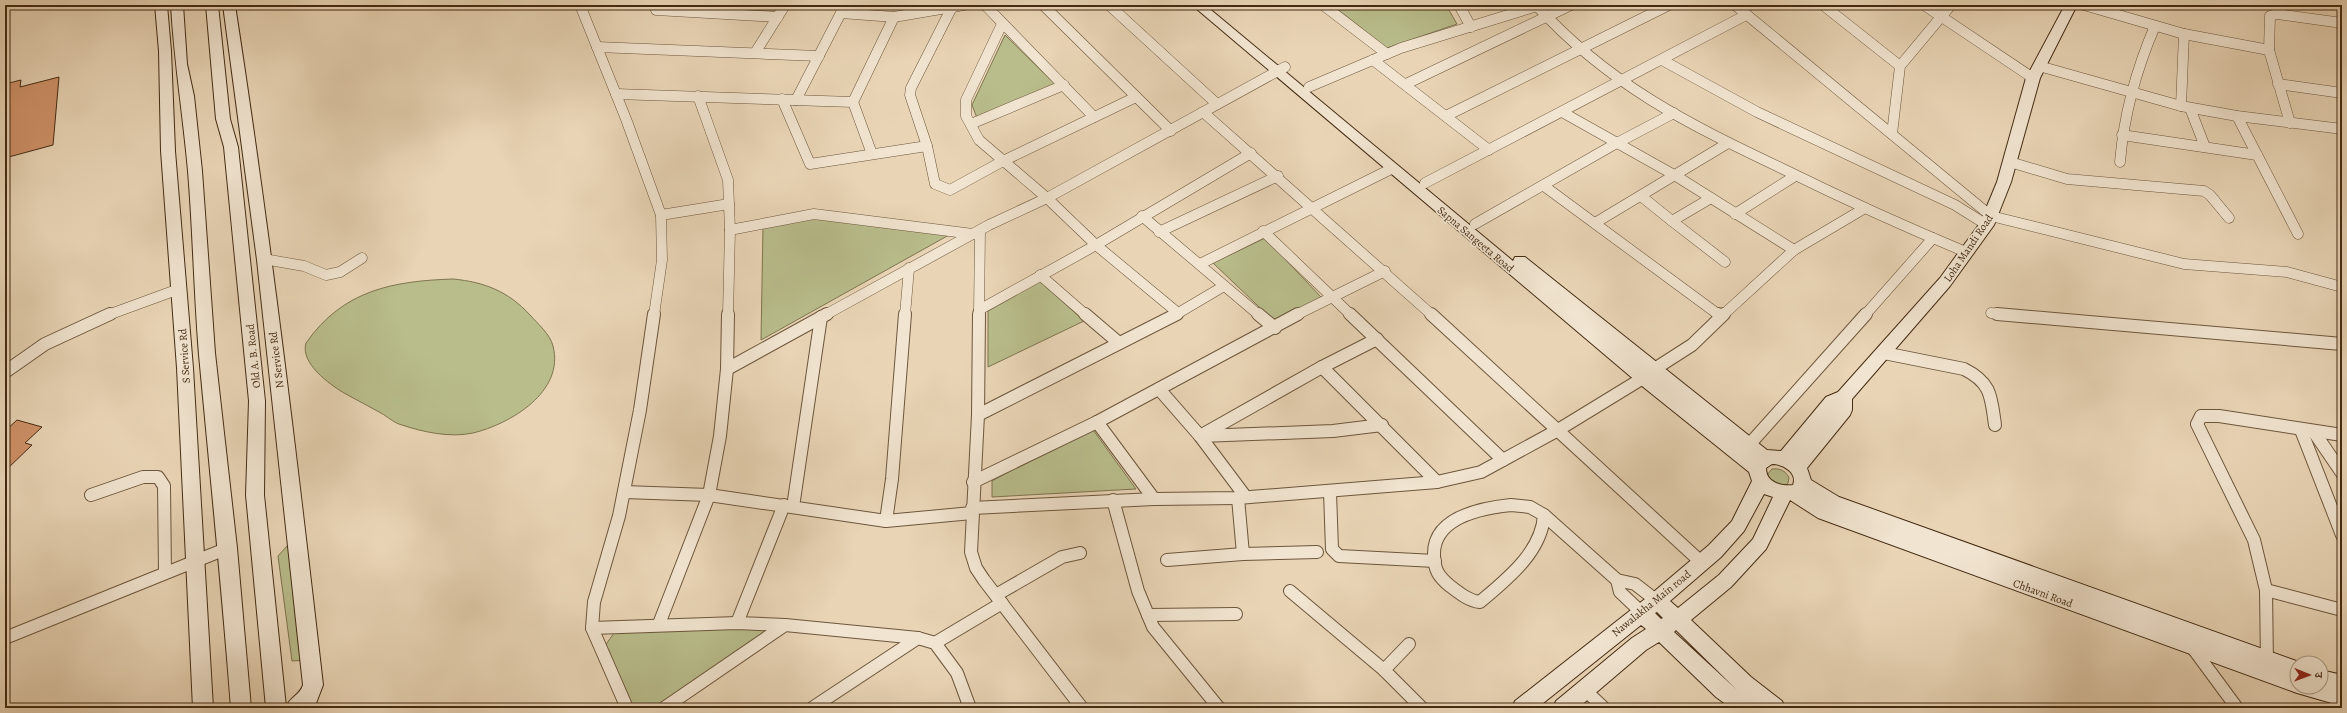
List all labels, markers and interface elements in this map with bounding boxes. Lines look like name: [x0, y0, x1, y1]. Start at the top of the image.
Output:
street label: Sapna Sangeeta Road: [1434, 203, 1517, 276]
street label: Loha Mandi Road: [1940, 211, 1997, 285]
street label: Old A. B. Road: [243, 323, 264, 389]
street label: S Service Rd: [175, 328, 194, 384]
street label: N Service Rd: [266, 331, 287, 389]
street label: Nawalakha Main road: [1609, 567, 1694, 640]
street label: Chhavni Road: [2011, 576, 2075, 611]
north arrow: [2289, 655, 2329, 695]
text: उ: [2311, 671, 2326, 679]

